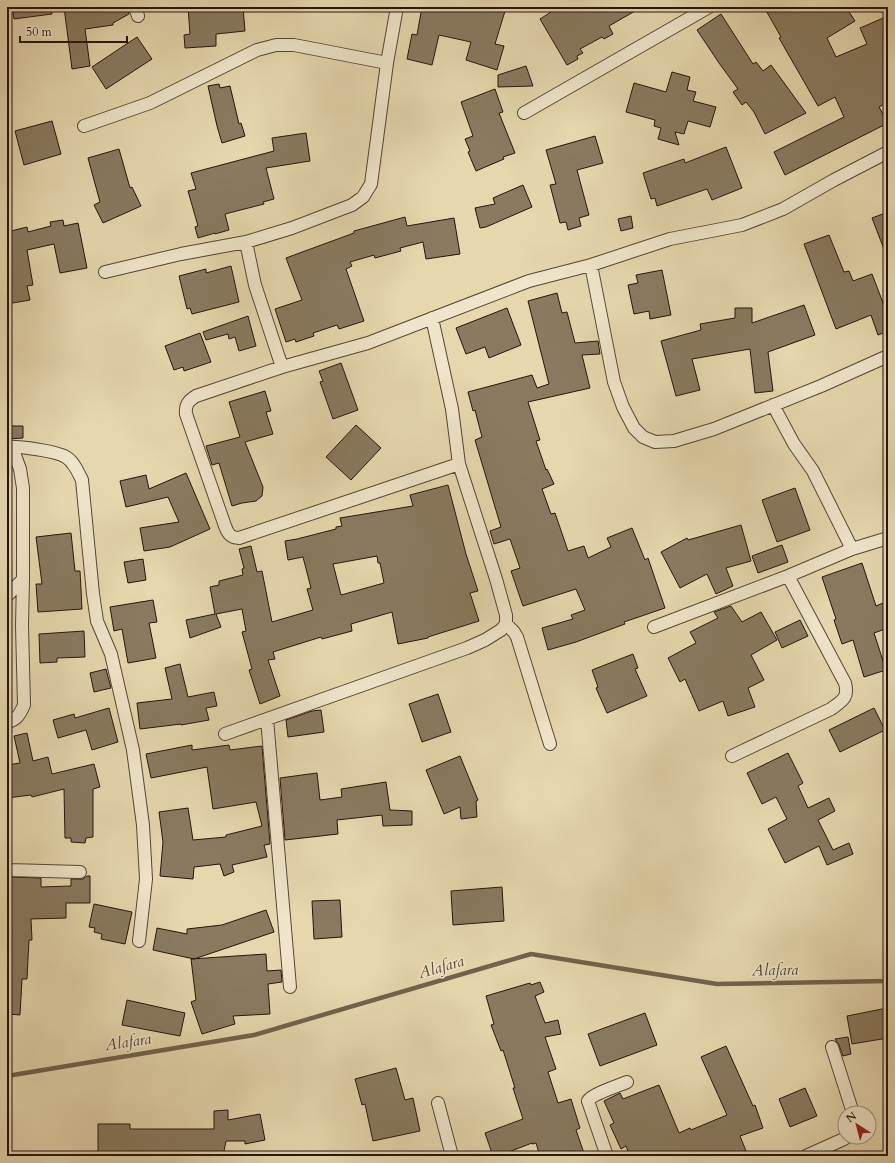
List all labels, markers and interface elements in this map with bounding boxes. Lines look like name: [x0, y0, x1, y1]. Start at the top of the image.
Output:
scale bar: [20, 18, 127, 44]
text: 50 m: [26, 24, 53, 40]
water label: Alafara: [415, 950, 466, 984]
water label: Alafara: [750, 959, 799, 981]
water label: Alafara: [102, 1027, 153, 1057]
north arrow: [837, 1105, 877, 1145]
text: N: [843, 1108, 860, 1126]

